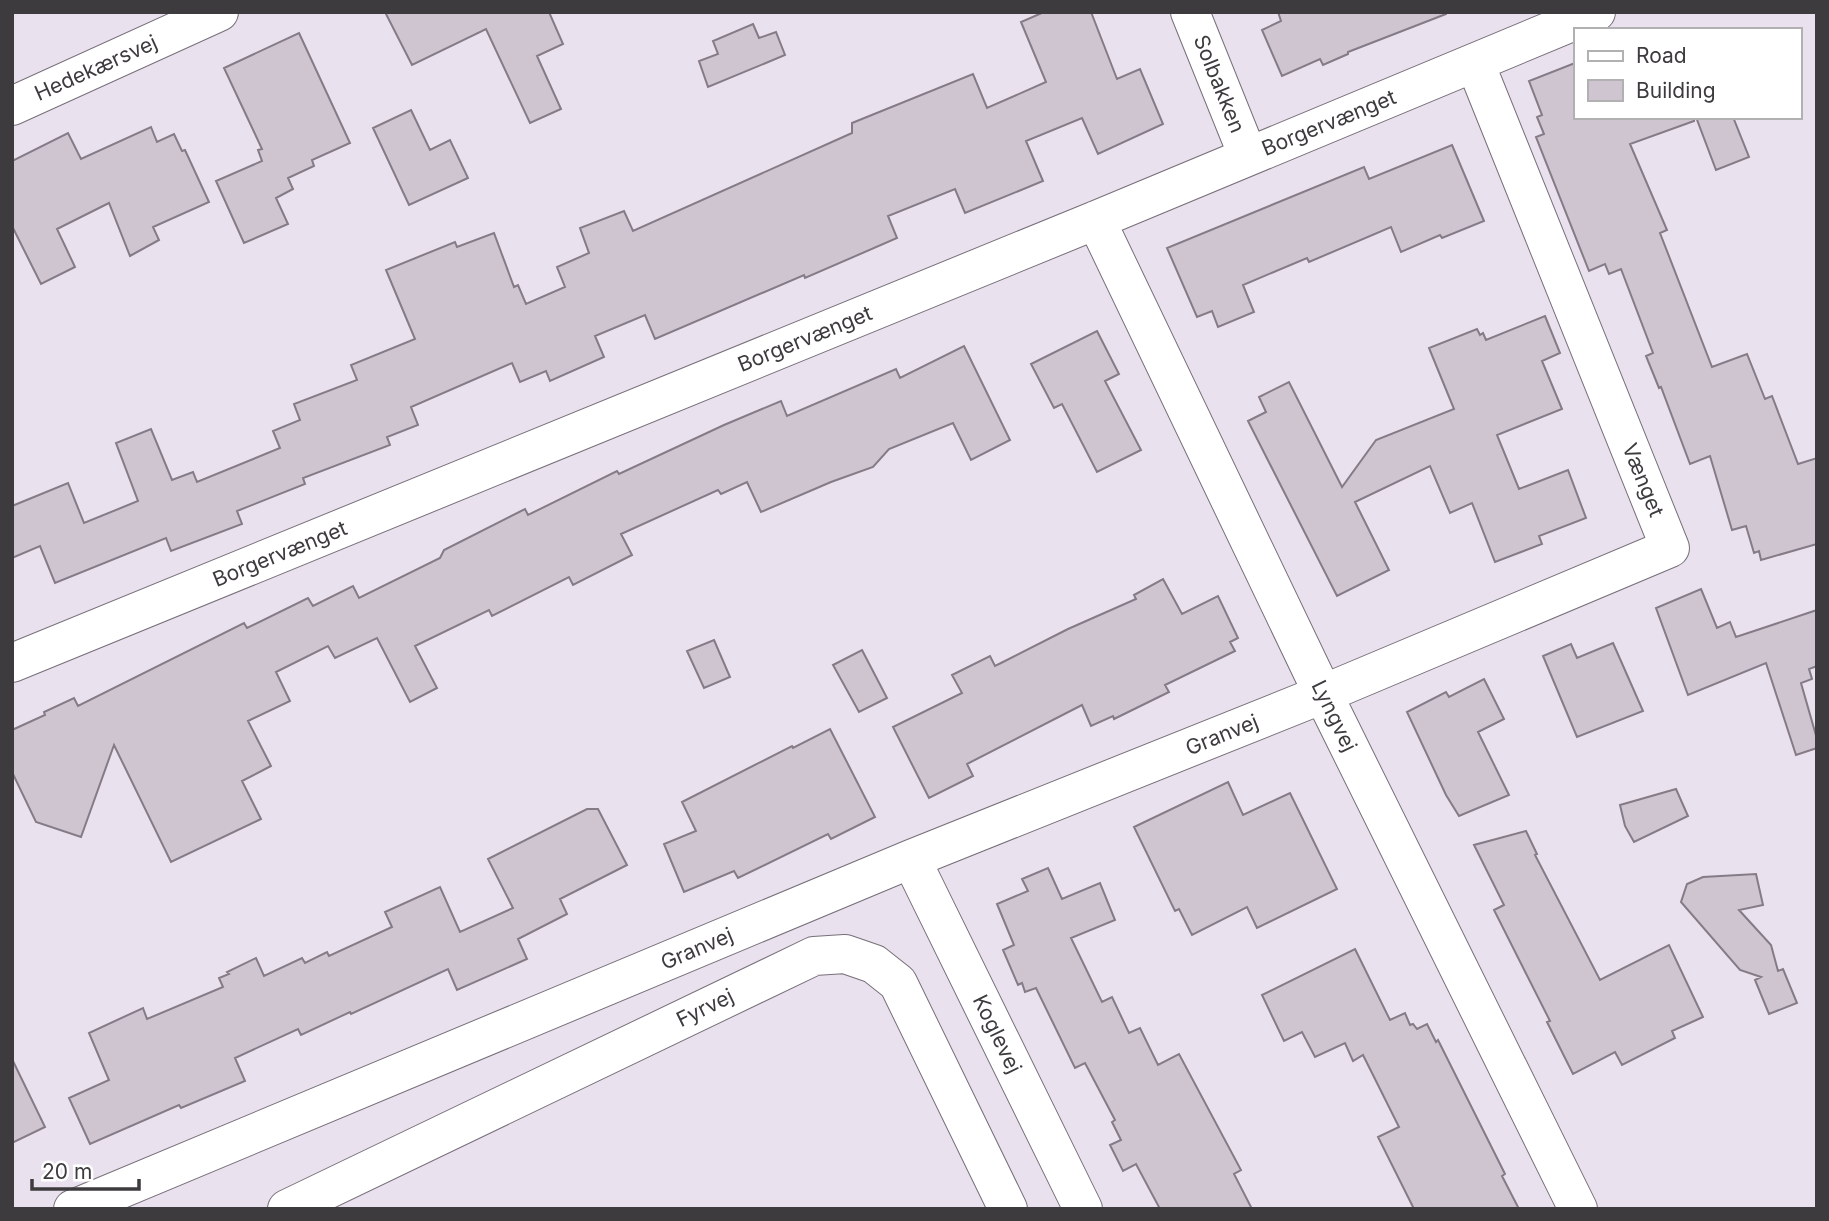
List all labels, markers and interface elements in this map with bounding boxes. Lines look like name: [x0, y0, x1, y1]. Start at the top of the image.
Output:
legend: [1574, 28, 1801, 119]
street label: Hedekærsvej: [31, 29, 161, 106]
street label: Solbakken: [1189, 31, 1250, 136]
text: Road: [1636, 43, 1687, 68]
text: Building: [1636, 78, 1716, 103]
street label: Borgervænget: [1258, 84, 1400, 161]
street label: Borgervænget: [734, 300, 876, 377]
street label: Vænget: [1617, 439, 1670, 520]
street label: Borgervænget: [209, 515, 351, 592]
street label: Lyngvej: [1306, 676, 1362, 756]
street label: Granvej: [1182, 709, 1262, 760]
street label: Granvej: [657, 922, 737, 975]
street label: Fyrvej: [672, 983, 737, 1032]
street label: Koglevej: [968, 990, 1027, 1077]
scale bar: [32, 1148, 138, 1192]
text: 20 m: [42, 1159, 92, 1184]

